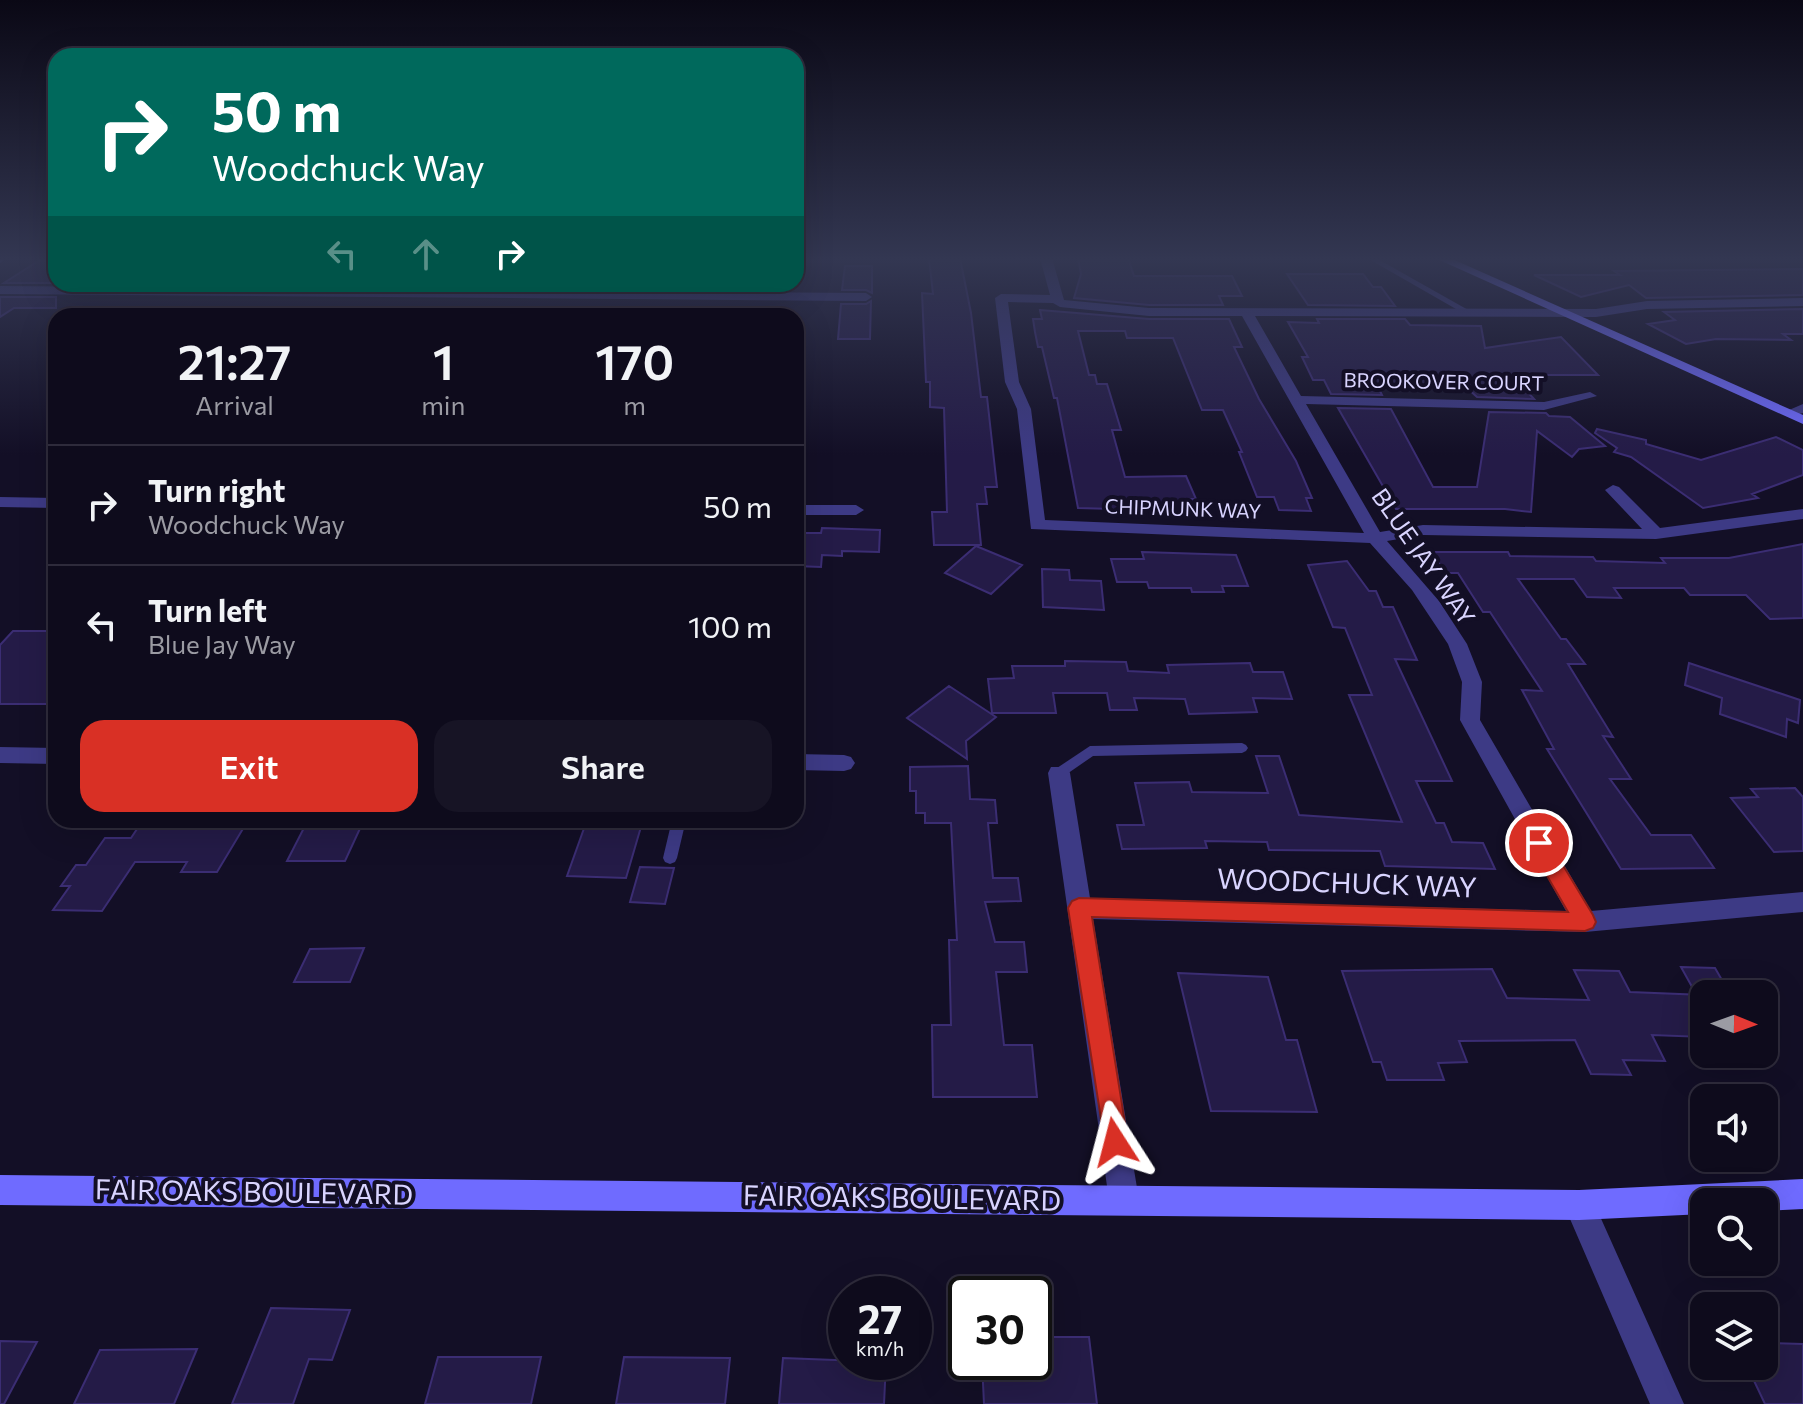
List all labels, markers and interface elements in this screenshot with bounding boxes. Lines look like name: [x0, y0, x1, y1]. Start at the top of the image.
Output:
text: 50 m: [212, 75, 341, 144]
icon: right: [80, 80, 184, 184]
text: Woodchuck Way: [212, 144, 485, 188]
icon: left: [320, 232, 364, 276]
icon: ahead: [404, 232, 448, 276]
icon: right: [488, 232, 532, 276]
text: 21:27: [178, 331, 291, 390]
text: 1: [433, 331, 454, 390]
text: 170: [595, 331, 674, 390]
street label: BROOKOVER COURT: [1344, 367, 1545, 395]
text: Arrival: [195, 389, 274, 420]
text: min: [421, 389, 465, 420]
text: m: [623, 389, 646, 420]
text: Turn right: [148, 471, 285, 508]
street label: BLUE JAY WAY: [1367, 482, 1482, 630]
icon: right: [80, 483, 124, 527]
text: 50 m: [703, 487, 772, 524]
street label: CHIPMUNK WAY: [1104, 493, 1262, 523]
text: Woodchuck Way: [148, 508, 345, 539]
text: Turn left: [148, 591, 267, 628]
icon: left: [80, 603, 124, 647]
text: 100 m: [688, 607, 772, 644]
text: Blue Jay Way: [148, 628, 296, 659]
button: Exit: [80, 720, 418, 812]
button: Share: [434, 720, 772, 812]
pin: [1505, 809, 1573, 877]
icon: arrive: [1517, 821, 1561, 865]
street label: WOODCHUCK WAY: [1217, 860, 1478, 904]
north arrow: [1690, 980, 1778, 1068]
map controls: [1690, 980, 1778, 1380]
button: sound: [1690, 1084, 1778, 1172]
position arrow: [1073, 1100, 1157, 1184]
street label: FAIR OAKS BOULEVARD: [95, 1171, 413, 1211]
street label: FAIR OAKS BOULEVARD: [743, 1177, 1061, 1217]
button: search: [1690, 1188, 1778, 1276]
speed limit sign: 30: [948, 1276, 1052, 1380]
button: layers: [1690, 1292, 1778, 1380]
text: 27: [858, 1293, 902, 1342]
text: km/h: [856, 1336, 904, 1360]

